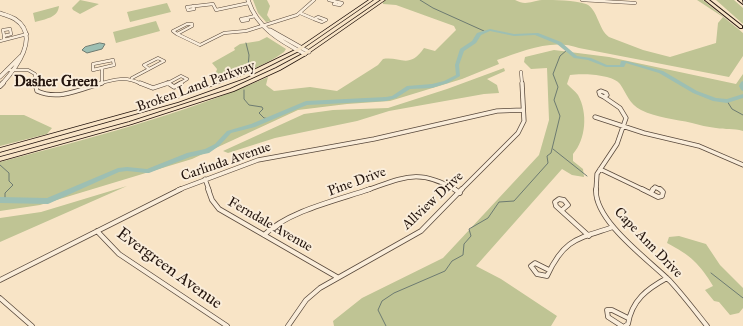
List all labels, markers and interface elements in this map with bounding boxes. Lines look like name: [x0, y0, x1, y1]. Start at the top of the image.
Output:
street label: Broken Land Parkway: [134, 58, 258, 116]
district label: Dasher Green: [14, 73, 98, 91]
street label: Carlinda Avenue: [179, 139, 273, 185]
street label: Pine Drive: [326, 164, 388, 200]
street label: Allview Drive: [399, 168, 467, 234]
street label: Ferndale Avenue: [225, 194, 315, 256]
street label: Cape Ann Drive: [610, 204, 686, 282]
street label: Evergreen Avenue: [112, 224, 226, 314]

